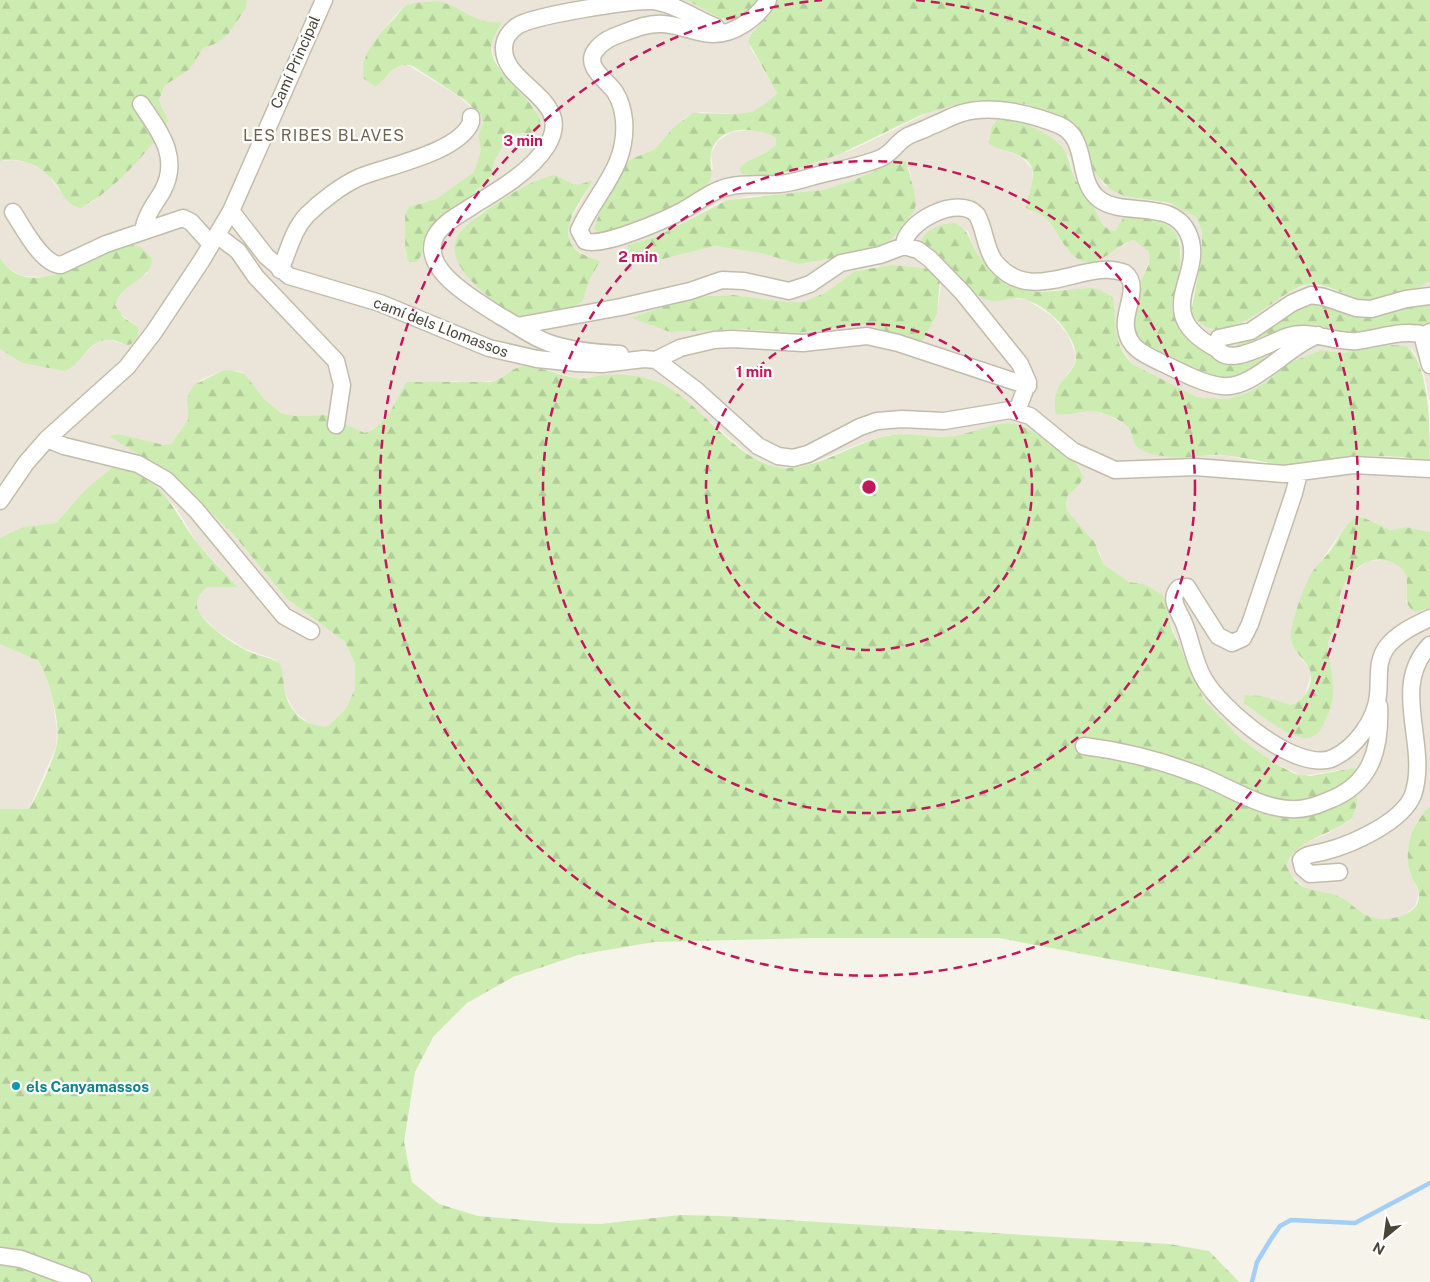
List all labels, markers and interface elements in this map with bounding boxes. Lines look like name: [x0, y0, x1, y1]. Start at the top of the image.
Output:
street label: Camí Principal: [267, 13, 323, 111]
district label: LES RIBES BLAVES: [243, 126, 405, 145]
text: 3 min: [503, 132, 543, 149]
text: 2 min: [618, 248, 658, 265]
street label: camí dels Llomassos: [371, 293, 511, 361]
text: 1 min: [736, 363, 772, 380]
centre of rings: [860, 478, 878, 496]
place label: els Canyamassos: [26, 1078, 149, 1095]
marker: els Canyamassos: [10, 1080, 22, 1092]
north arrow: [1360, 1212, 1410, 1262]
text: N: [1370, 1239, 1387, 1258]

